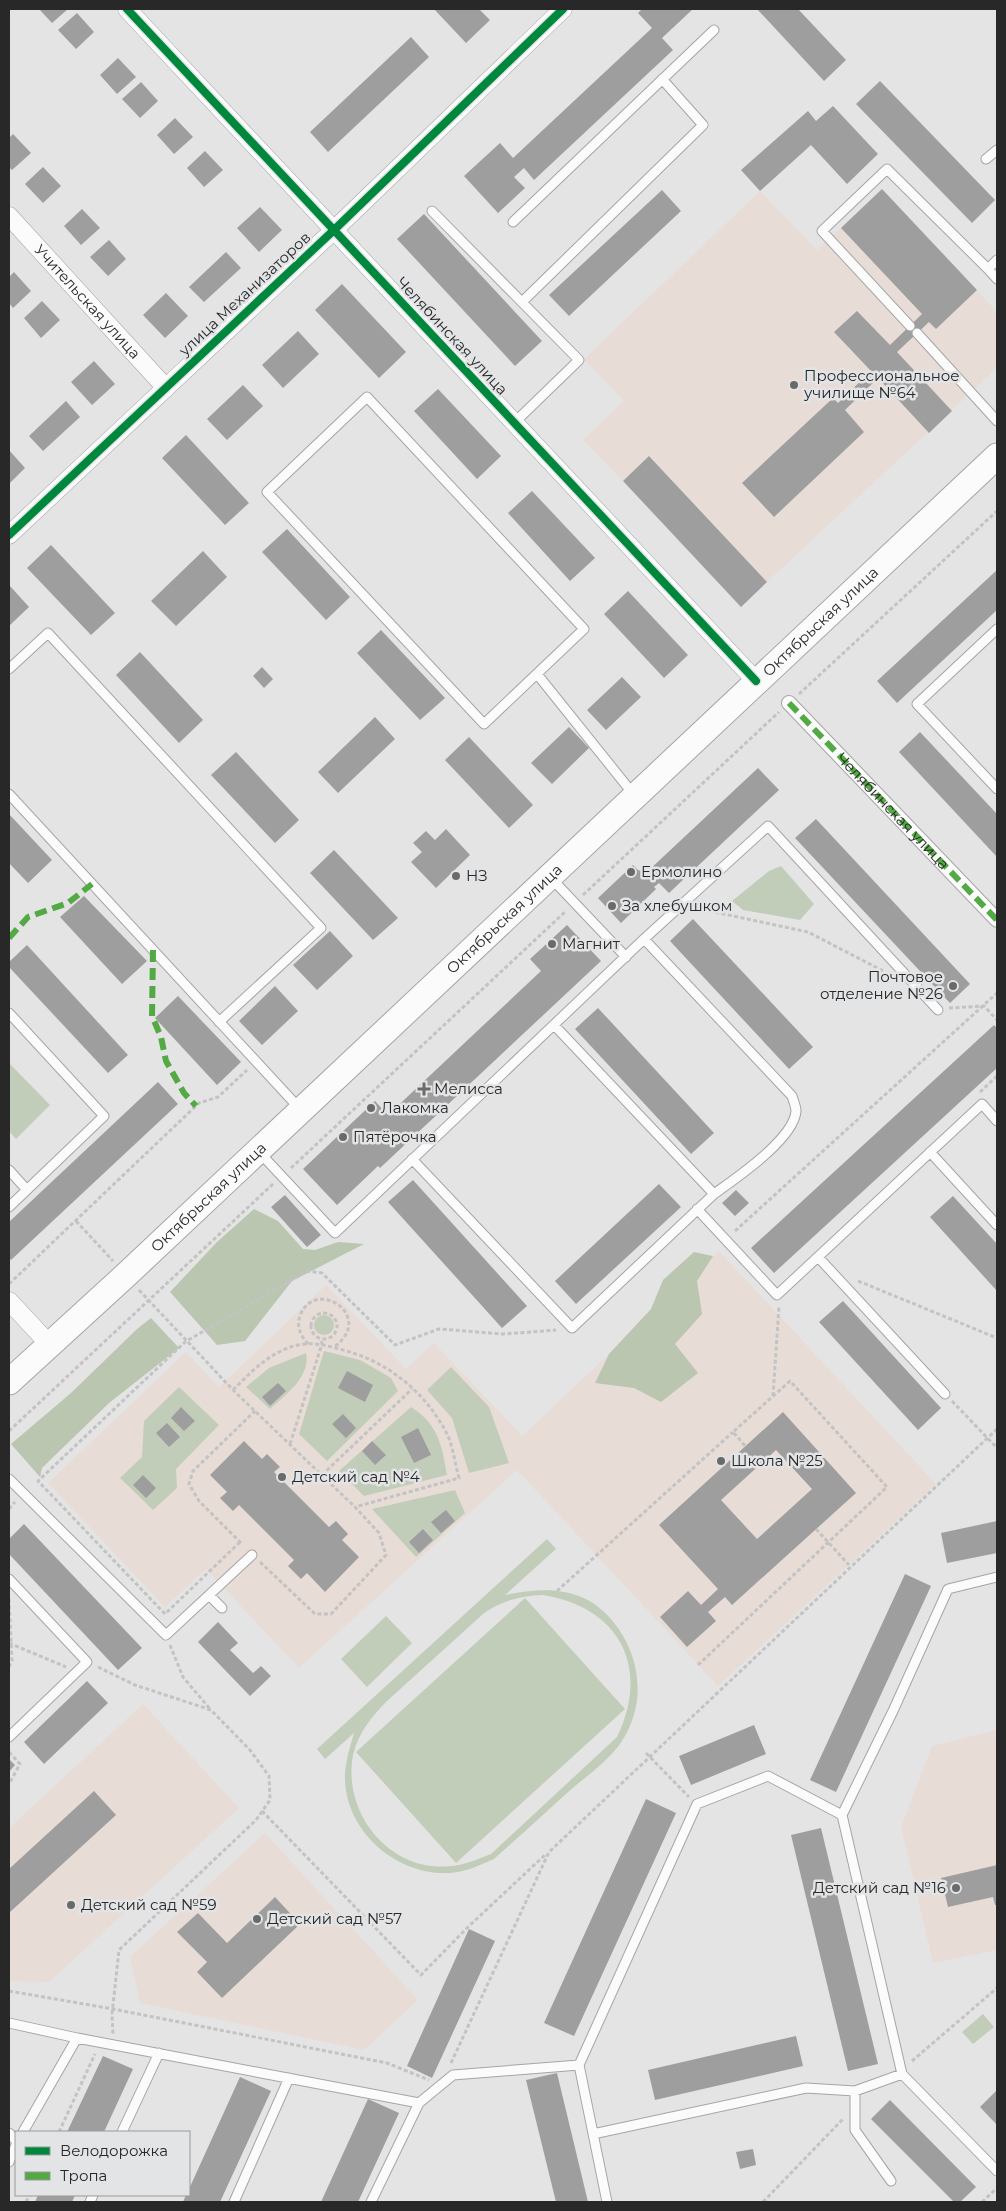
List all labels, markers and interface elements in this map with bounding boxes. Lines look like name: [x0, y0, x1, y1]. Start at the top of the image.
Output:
street label: улица Механизаторов: [174, 228, 314, 360]
street label: Учительская улица: [30, 240, 145, 363]
street label: Челябинская улица: [393, 273, 512, 399]
place label: Профессиональное училище №64: [803, 366, 960, 402]
marker: Профессиональное училище №64: [788, 379, 800, 391]
street label: Октябрьская улица: [759, 563, 882, 680]
street label: Челябинская улица: [833, 749, 953, 873]
street label: Октябрьская улица: [442, 860, 566, 978]
place label: Ермолино: [641, 862, 722, 881]
place label: НЗ: [466, 866, 488, 885]
marker: Ермолино: [625, 866, 637, 878]
marker: НЗ: [450, 870, 462, 882]
place label: За хлебушком: [622, 896, 732, 915]
marker: За хлебушком: [606, 900, 618, 912]
place label: Магнит: [562, 934, 621, 953]
marker: Магнит: [546, 938, 558, 950]
place label: Почтовое отделение №26: [820, 967, 943, 1003]
marker: Почтовое отделение №26: [947, 980, 959, 992]
place label: Мелисса: [434, 1079, 503, 1098]
marker: Мелисса: [418, 1083, 430, 1095]
place label: Лакомка: [381, 1098, 449, 1117]
marker: Лакомка: [365, 1102, 377, 1114]
place label: Пятёрочка: [353, 1127, 437, 1146]
marker: Пятёрочка: [337, 1131, 349, 1143]
street label: Октябрьская улица: [147, 1138, 270, 1256]
place label: Школа №25: [731, 1451, 823, 1470]
marker: Школа №25: [715, 1455, 727, 1467]
place label: Детский сад №4: [292, 1467, 420, 1486]
marker: Детский сад №4: [276, 1471, 288, 1483]
place label: Детский сад №16: [813, 1878, 946, 1897]
marker: Детский сад №16: [950, 1882, 962, 1894]
place label: Детский сад №59: [81, 1895, 217, 1914]
marker: Детский сад №59: [65, 1899, 77, 1911]
place label: Детский сад №57: [267, 1909, 402, 1928]
marker: Детский сад №57: [251, 1913, 263, 1925]
legend: [15, 2131, 190, 2196]
text: Велодорожка: [60, 2141, 168, 2160]
text: Тропа: [60, 2166, 107, 2185]

